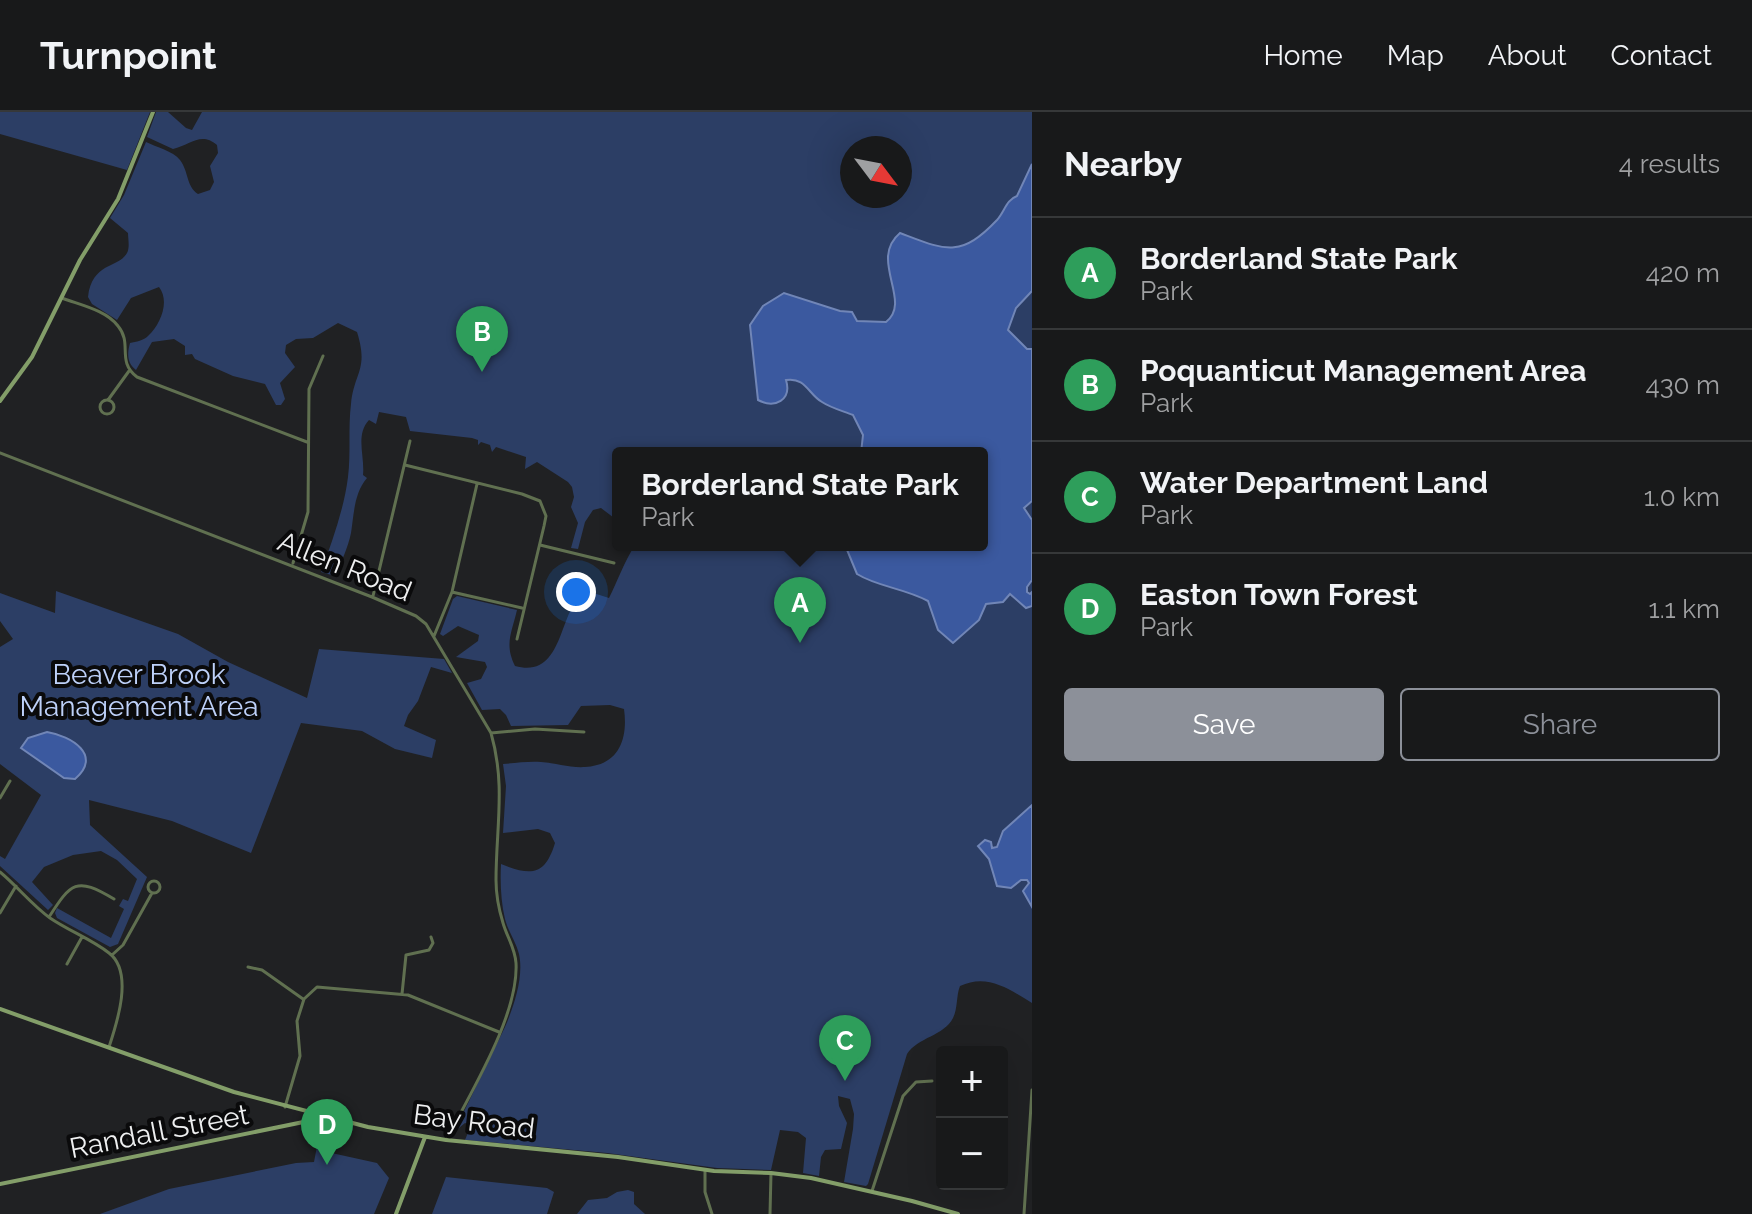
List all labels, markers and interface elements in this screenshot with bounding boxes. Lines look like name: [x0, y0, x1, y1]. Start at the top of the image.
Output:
text: Turnpoint: [40, 33, 217, 78]
text: Home: [1263, 39, 1343, 72]
text: Map: [1387, 39, 1444, 72]
text: About: [1488, 39, 1567, 72]
text: Contact: [1611, 39, 1712, 72]
north arrow: [840, 136, 912, 208]
text: Nearby: [1064, 144, 1182, 184]
text: 4 results: [1619, 149, 1720, 179]
text: Borderland State Park: [1140, 241, 1458, 276]
text: A: [1081, 258, 1099, 288]
text: 420 m: [1646, 258, 1720, 288]
text: Park: [1140, 276, 1193, 306]
pin: B: [456, 306, 508, 372]
text: Poquanticut Management Area: [1140, 353, 1586, 388]
text: B: [1081, 370, 1099, 400]
text: 430 m: [1645, 370, 1720, 400]
text: Park: [1140, 388, 1193, 418]
popup: [612, 447, 988, 551]
text: Water Department Land: [1140, 465, 1488, 500]
text: Borderland State Park: [641, 467, 959, 502]
text: C: [1081, 482, 1099, 512]
text: 1.0 km: [1644, 482, 1720, 512]
text: Park: [1140, 500, 1193, 530]
text: Park: [641, 502, 694, 532]
street label: Allen Road: [273, 525, 416, 608]
your location: [556, 572, 596, 612]
pin: A: [774, 577, 826, 643]
text: Easton Town Forest: [1140, 577, 1418, 612]
text: D: [1081, 594, 1099, 624]
text: 1.1 km: [1649, 594, 1720, 624]
text: Park: [1140, 612, 1193, 642]
park label: Beaver Brook Management Area: [19, 658, 259, 723]
button: Save: [1064, 688, 1384, 761]
button: Share: [1400, 688, 1720, 761]
pin: C: [819, 1015, 871, 1081]
map controls: [936, 1046, 1008, 1190]
button: +: [936, 1046, 1008, 1118]
street label: Randall Street: [67, 1098, 252, 1165]
street label: Bay Road: [411, 1098, 537, 1145]
pin: D: [301, 1099, 353, 1165]
button: −: [936, 1118, 1008, 1190]

